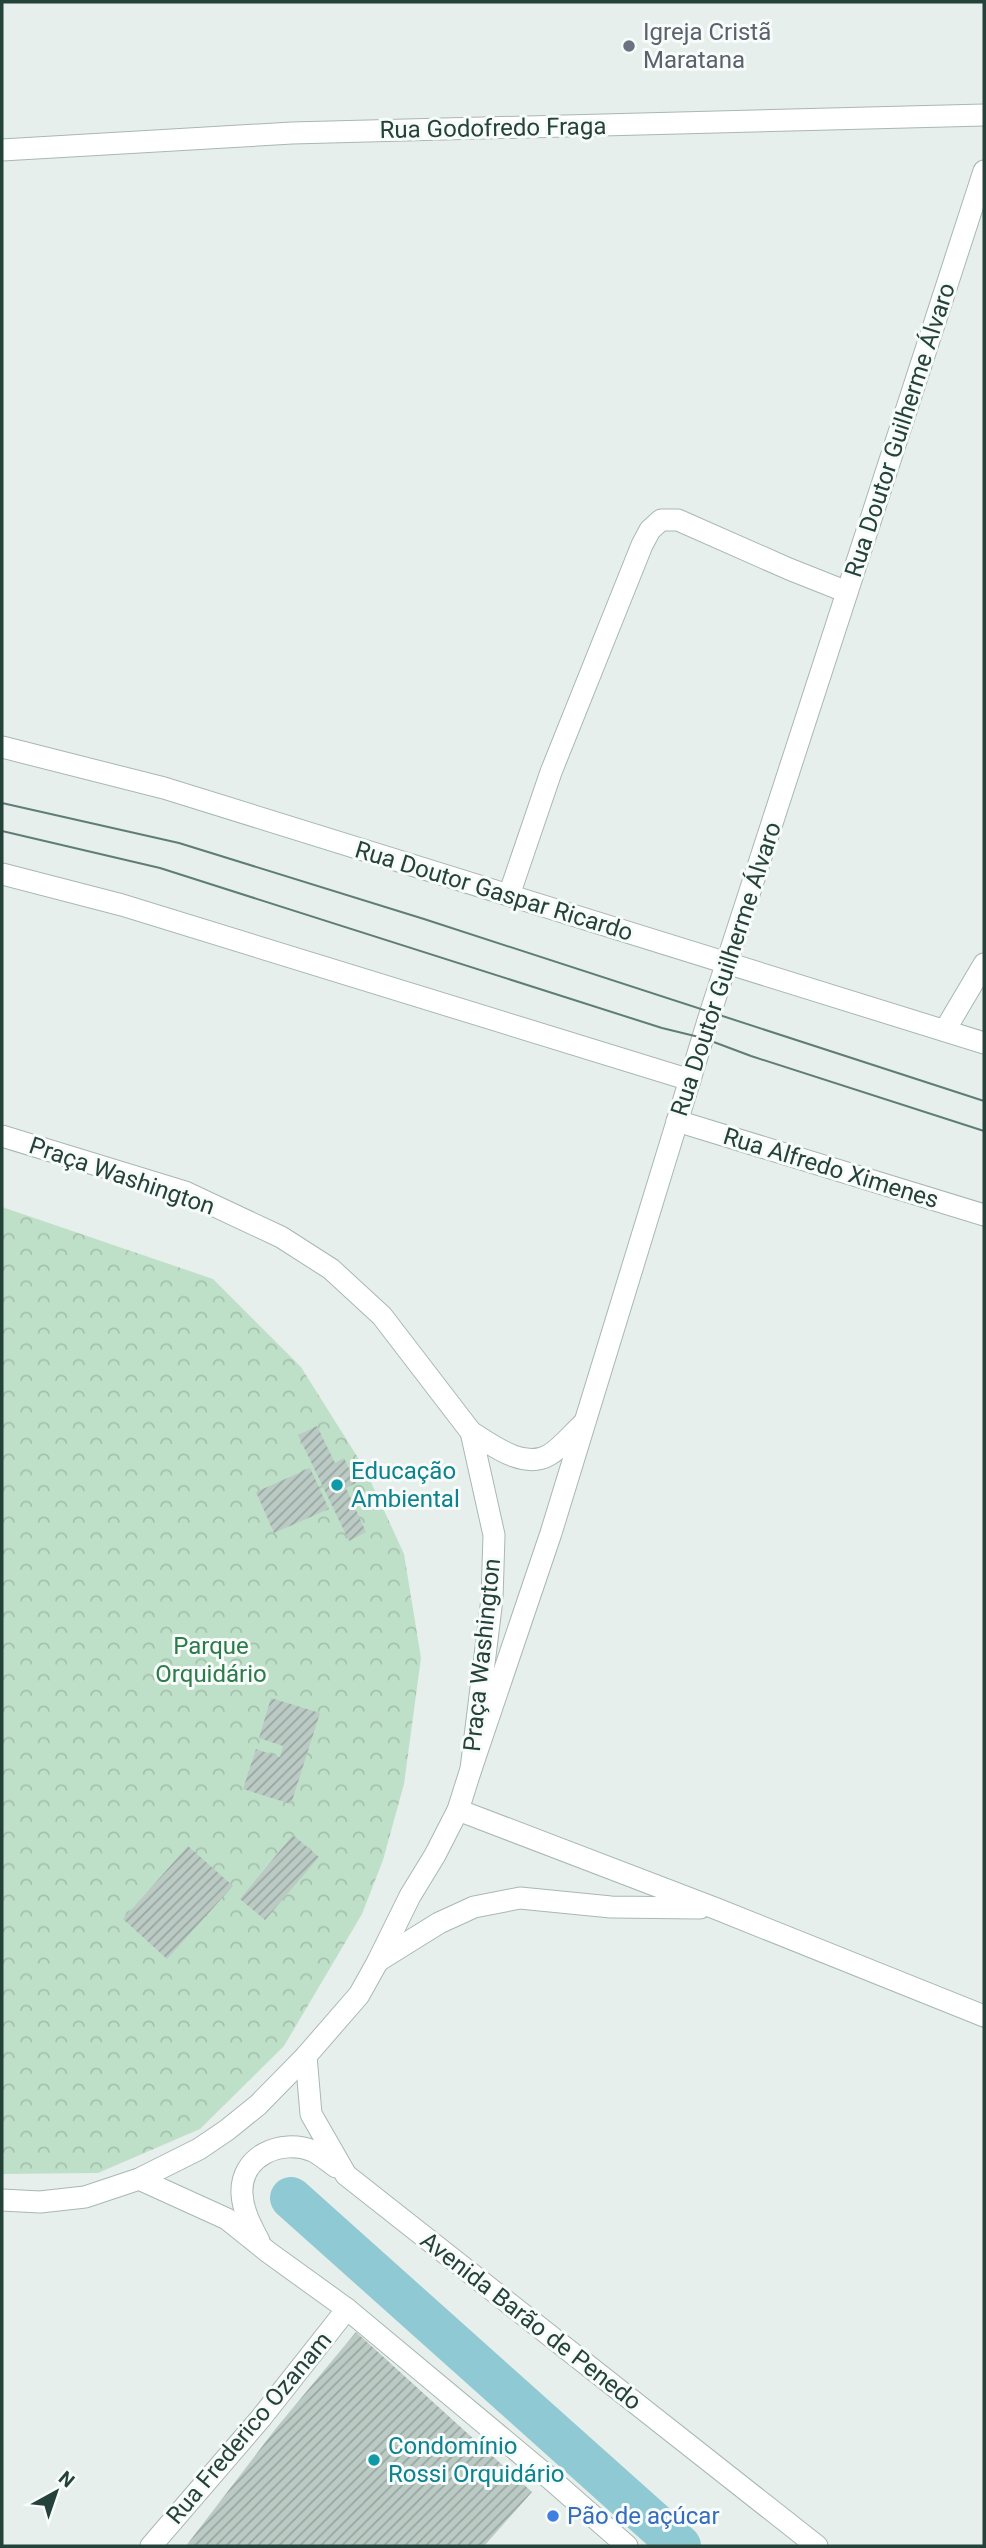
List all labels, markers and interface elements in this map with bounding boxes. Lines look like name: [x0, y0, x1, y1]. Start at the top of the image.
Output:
place label: Igreja Cristã Maratana: [643, 18, 771, 74]
marker: Igreja Cristã Maratana: [621, 38, 637, 54]
street label: Rua Godofredo Fraga: [379, 112, 607, 144]
street label: Rua Doutor Guilherme Álvaro: [839, 279, 961, 581]
street label: Rua Doutor Guilherme Álvaro: [665, 818, 787, 1120]
street label: Rua Doutor Gaspar Ricardo: [352, 835, 636, 947]
street label: Rua Alfredo Ximenes: [720, 1122, 942, 1214]
street label: Praça Washington: [26, 1131, 218, 1221]
place label: Educação Ambiental: [351, 1457, 460, 1513]
marker: Educação Ambiental: [329, 1477, 345, 1493]
street label: Praça Washington: [458, 1557, 506, 1753]
park label: Parque Orquidário: [155, 1632, 267, 1688]
street label: Avenida Barão de Penedo: [415, 2226, 647, 2416]
street label: Rua Frederico Ozanam: [161, 2326, 337, 2530]
place label: Condomínio Rossi Orquidário: [388, 2432, 564, 2488]
marker: Condomínio Rossi Orquidário: [366, 2452, 382, 2468]
north arrow: [21, 2457, 91, 2527]
text: N: [54, 2466, 79, 2492]
place label: Pão de açúcar: [567, 2502, 720, 2530]
marker: Pão de açúcar: [545, 2508, 561, 2524]

